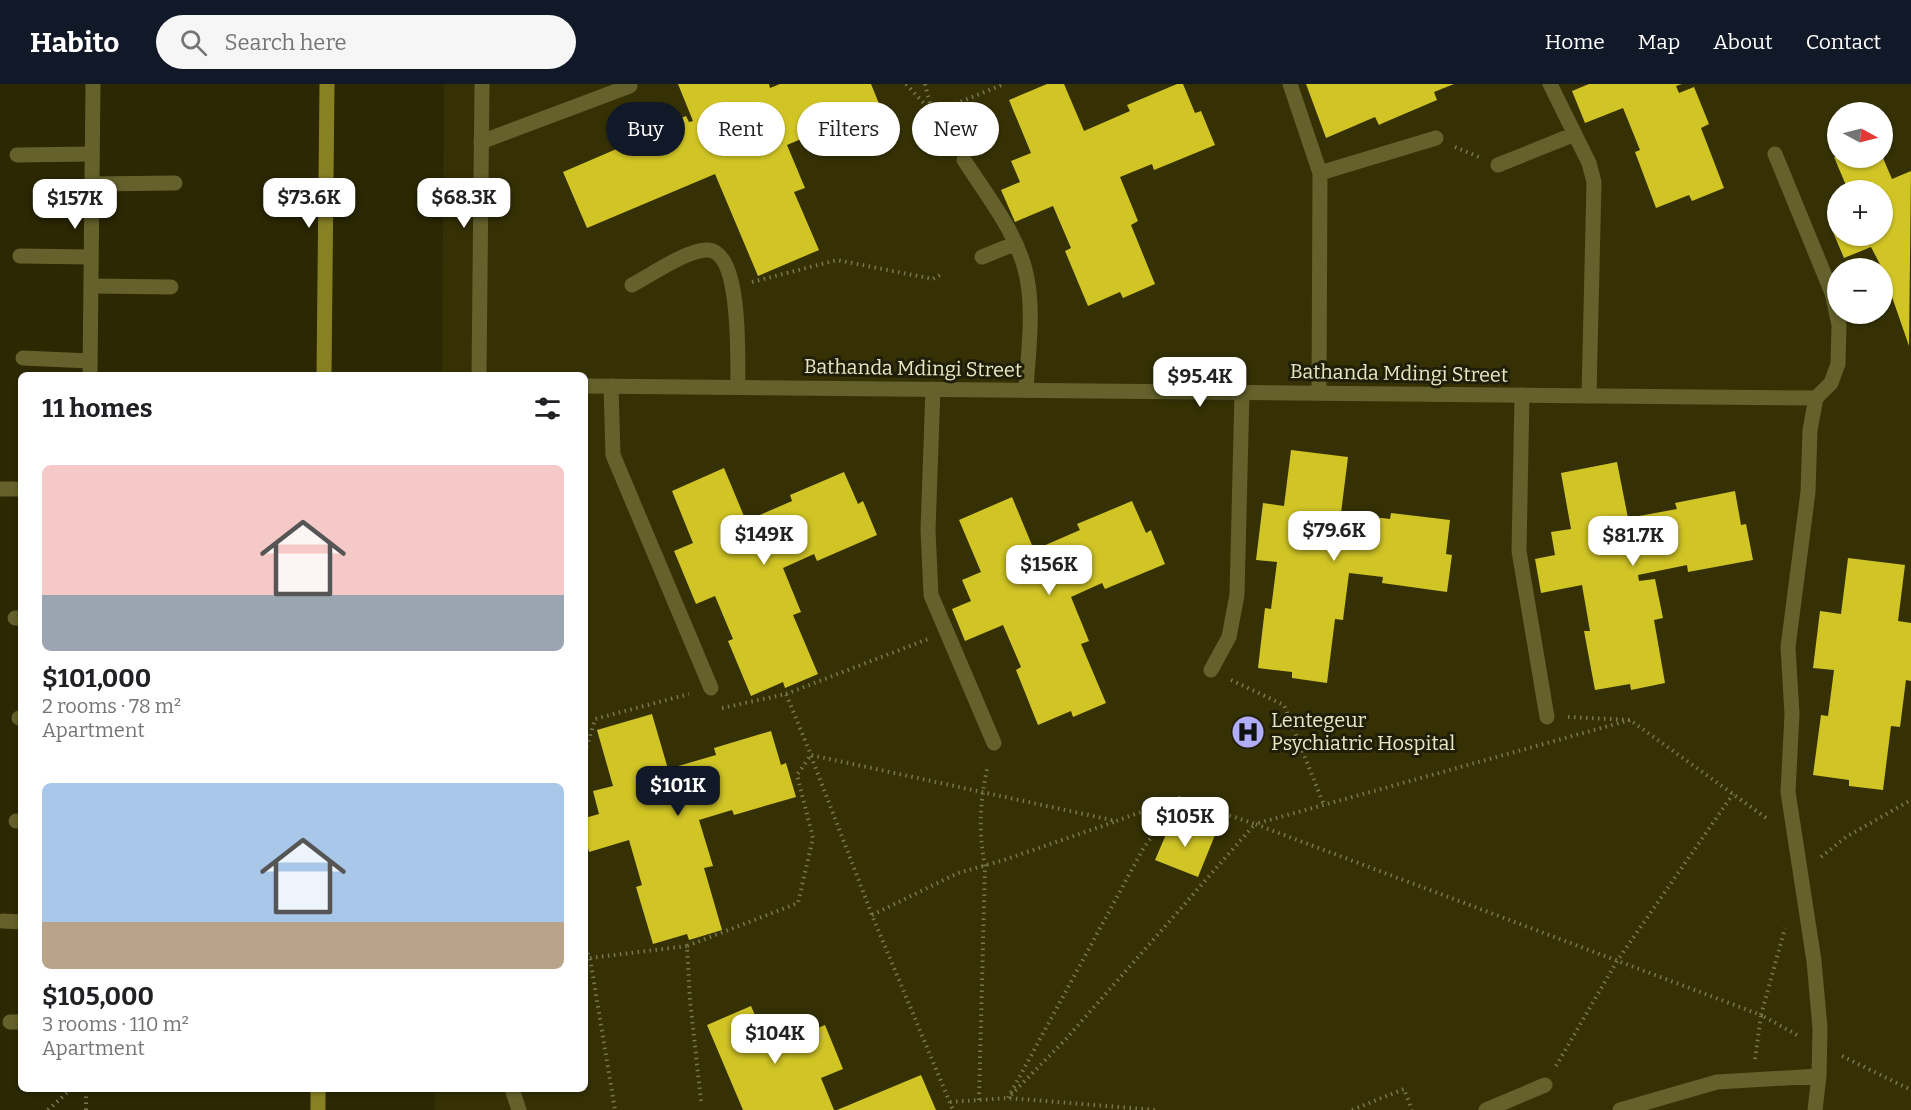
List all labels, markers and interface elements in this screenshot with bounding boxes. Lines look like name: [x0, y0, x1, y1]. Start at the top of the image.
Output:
search box: [156, 15, 576, 69]
text: Habito: [30, 26, 120, 59]
icon: search: [177, 26, 210, 59]
text: Search here: [225, 29, 347, 56]
text: Home: [1545, 29, 1605, 55]
text: Map: [1638, 29, 1680, 55]
text: About: [1713, 29, 1773, 55]
text: Contact: [1806, 29, 1881, 55]
chip: Buy: [606, 102, 685, 156]
chip: Rent: [697, 102, 785, 156]
chip: Filters: [797, 102, 900, 156]
chip: New: [912, 102, 999, 156]
north arrow: [1827, 102, 1893, 168]
map controls: [1827, 102, 1893, 324]
pin: $73.6K: [260, 178, 358, 229]
pin: $68.3K: [415, 178, 513, 229]
pin: $157K: [33, 179, 117, 230]
button: +: [1827, 180, 1893, 246]
text: $73.6K: [277, 185, 341, 209]
text: $68.3K: [431, 185, 497, 209]
text: $157K: [47, 186, 103, 210]
button: −: [1827, 258, 1893, 324]
street label: Bathanda Mdingi Street: [804, 354, 1022, 382]
pin: $95.4K: [1151, 357, 1249, 408]
street label: Bathanda Mdingi Street: [1290, 359, 1508, 387]
text: $95.4K: [1167, 364, 1233, 388]
icon: filters: [531, 392, 564, 425]
text: 11 homes: [42, 393, 153, 424]
icon: home: [249, 504, 357, 612]
pin: $79.6K: [1285, 511, 1383, 562]
pin: $149K: [722, 515, 806, 566]
pin: $81.7K: [1584, 516, 1682, 567]
text: $79.6K: [1302, 518, 1366, 542]
text: $149K: [734, 522, 794, 546]
text: $81.7K: [1602, 523, 1664, 547]
pin: $156K: [1007, 545, 1091, 596]
text: $156K: [1020, 552, 1078, 576]
text: $101,000: [42, 663, 151, 694]
text: 2 rooms · 78 m²: [42, 694, 181, 718]
place label: Lentegeur Psychiatric Hospital: [1271, 708, 1455, 755]
hospital icon: Lentegeur Psychiatric Hospital: [1230, 714, 1266, 750]
text: Apartment: [42, 718, 145, 742]
pin: $101K: [636, 766, 720, 817]
text: $101K: [650, 773, 706, 797]
pin: $105K: [1143, 797, 1227, 848]
text: $105K: [1156, 804, 1214, 828]
icon: home: [249, 822, 357, 930]
text: $105,000: [42, 981, 154, 1012]
text: 3 rooms · 110 m²: [42, 1012, 189, 1036]
pin: $104K: [733, 1014, 817, 1065]
text: $104K: [745, 1021, 805, 1045]
text: Apartment: [42, 1036, 145, 1060]

